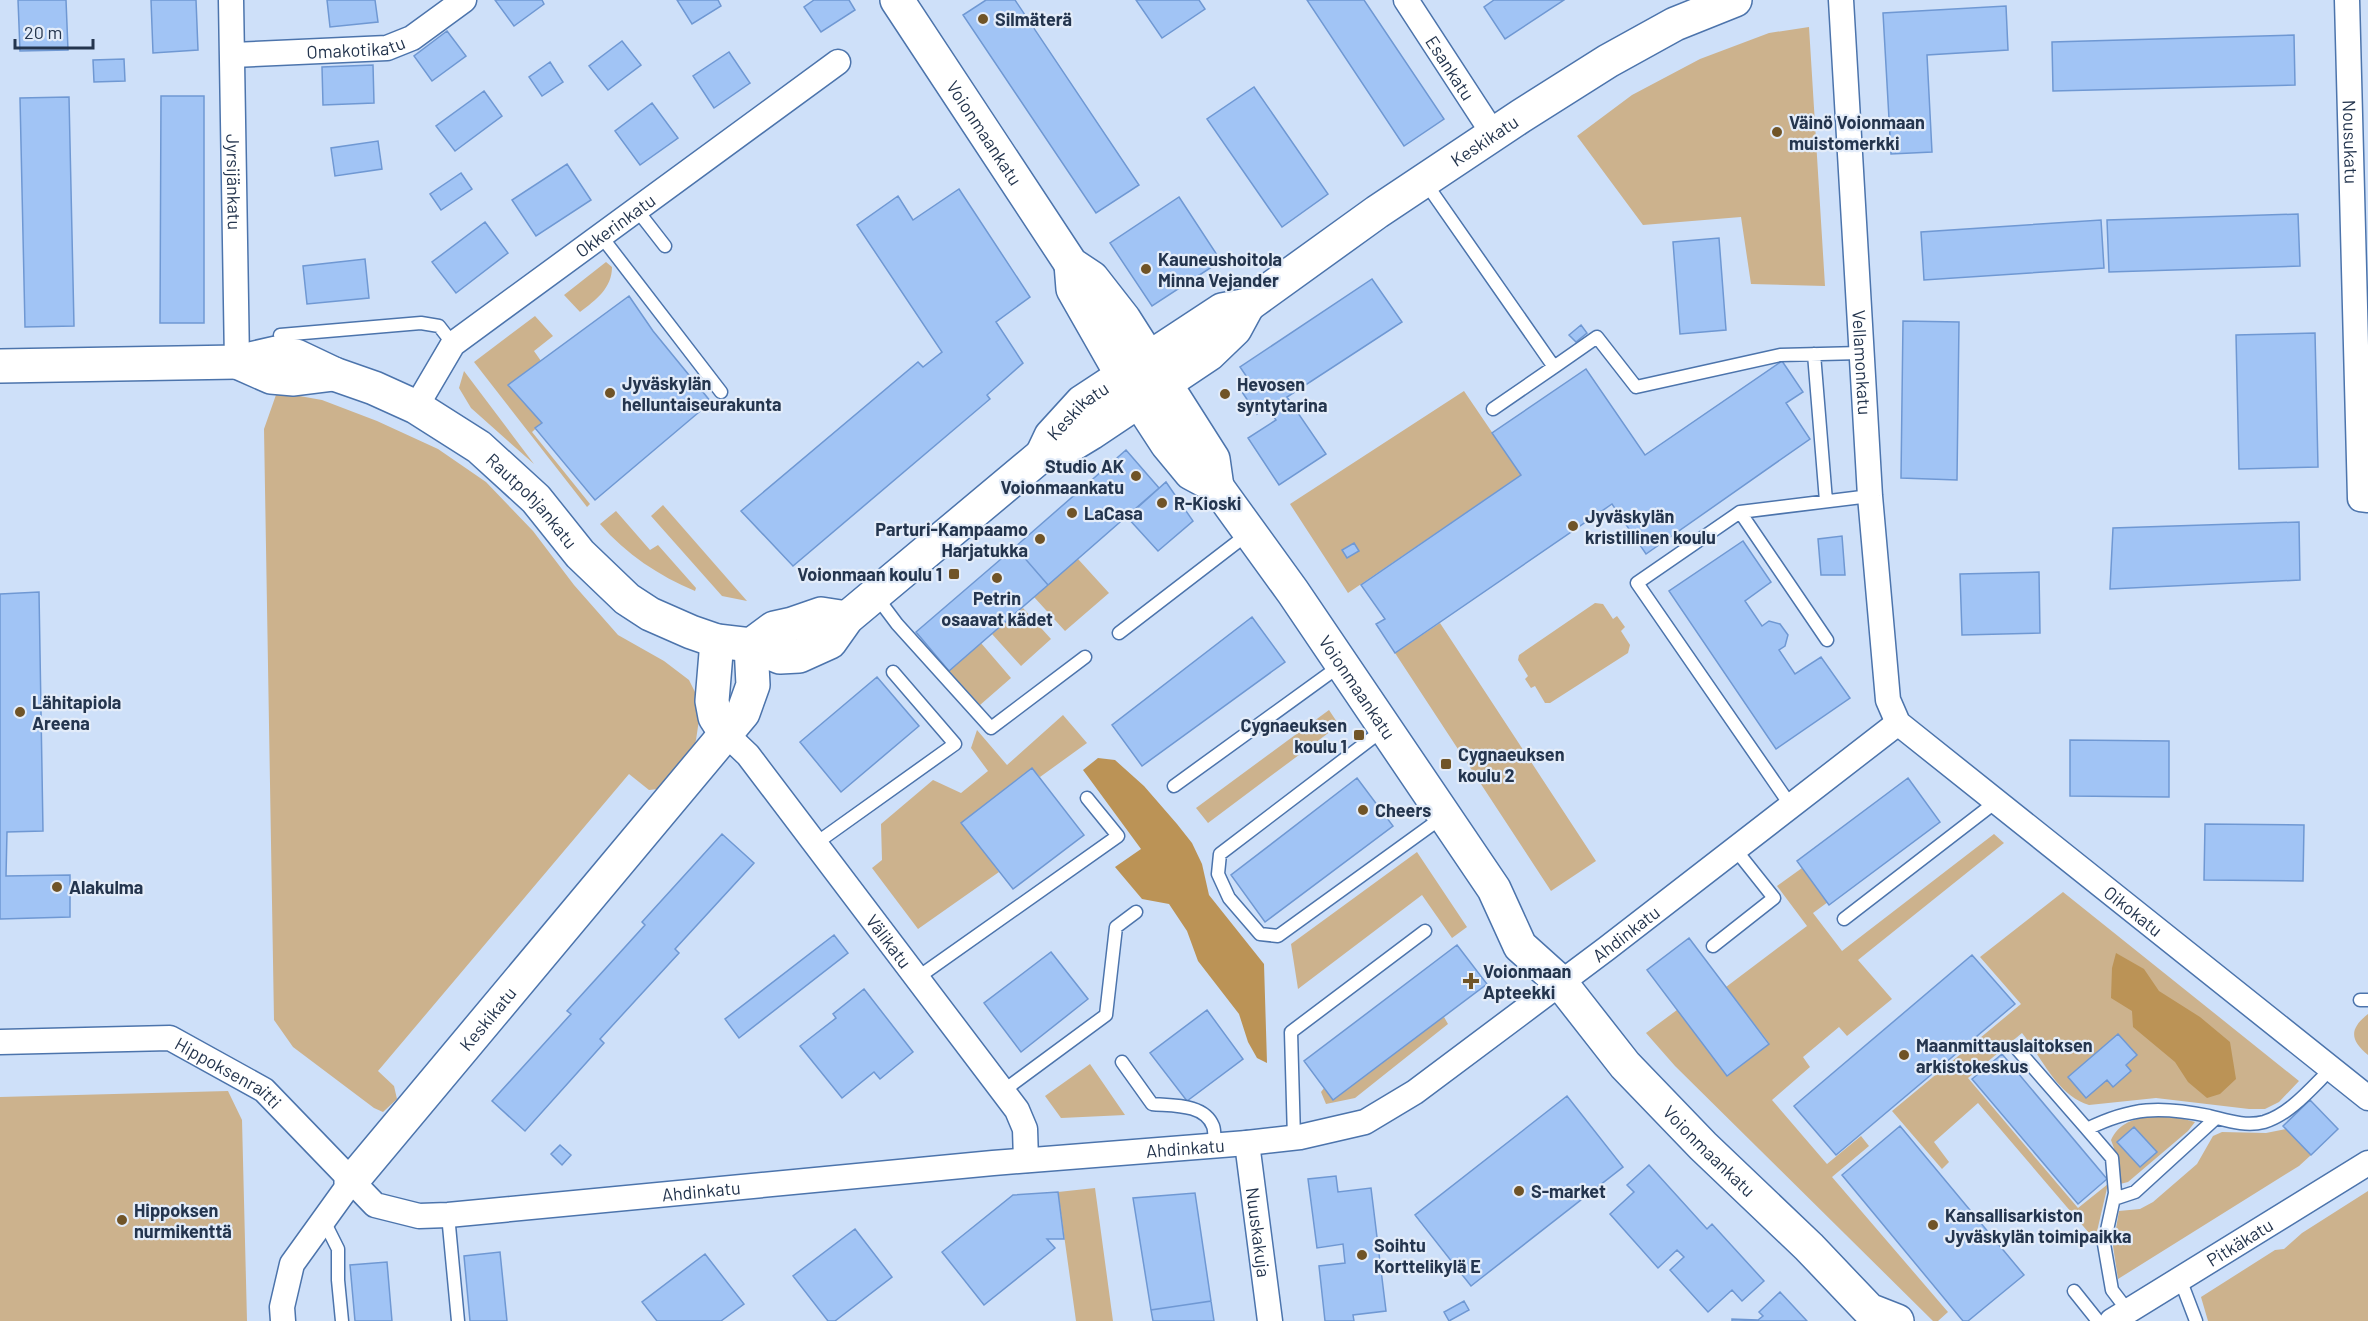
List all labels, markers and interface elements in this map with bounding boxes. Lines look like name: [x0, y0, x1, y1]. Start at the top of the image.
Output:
place label: Silmäterä: [995, 8, 1072, 30]
scale bar: [15, 12, 93, 50]
marker: Silmäterä: [976, 12, 990, 26]
text: 20 m: [24, 21, 62, 43]
street label: Omakotikatu: [306, 31, 408, 63]
street label: Esankatu: [1421, 31, 1479, 104]
street label: Voionmaankatu: [942, 76, 1027, 189]
street label: Nousukatu: [2339, 100, 2363, 184]
street label: Keskikatu: [1446, 110, 1522, 171]
place label: Väinö Voionmaan muistomerkki: [1789, 111, 1925, 154]
marker: Väinö Voionmaan muistomerkki: [1770, 125, 1784, 139]
street label: Jyrsijänkatu: [222, 134, 246, 230]
street label: Okkerinkatu: [571, 189, 659, 262]
place label: Kauneushoitola Minna Vejander: [1158, 248, 1282, 291]
marker: Kauneushoitola Minna Vejander: [1139, 262, 1153, 276]
street label: Vellamonkatu: [1848, 309, 1876, 416]
place label: Jyväskylän helluntaiseurakunta: [622, 372, 782, 415]
place label: Hevosen syntytarina: [1237, 373, 1327, 416]
street label: Keskikatu: [1042, 377, 1113, 444]
marker: Jyväskylän helluntaiseurakunta: [603, 386, 617, 400]
marker: Hevosen syntytarina: [1218, 387, 1232, 401]
street label: Rautpohjankatu: [482, 448, 582, 553]
place label: Studio AK Voionmaankatu: [1000, 455, 1124, 498]
marker: Studio AK Voionmaankatu: [1129, 469, 1143, 483]
place label: R-Kioski: [1174, 492, 1241, 514]
marker: R-Kioski: [1155, 496, 1169, 510]
place label: LaCasa: [1084, 502, 1143, 524]
place label: Jyväskylän kristillinen koulu: [1585, 505, 1716, 548]
marker: LaCasa: [1065, 506, 1079, 520]
place label: Parturi-Kampaamo Harjatukka: [875, 518, 1028, 561]
marker: Jyväskylän kristillinen koulu: [1566, 519, 1580, 533]
marker: Parturi-Kampaamo Harjatukka: [1033, 532, 1047, 546]
place label: Voionmaan koulu 1: [797, 563, 942, 585]
marker: Voionmaan koulu 1: [947, 567, 961, 581]
marker: Petrin osaavat kädet: [990, 571, 1004, 585]
place label: Petrin osaavat kädet: [941, 587, 1053, 630]
street label: Voionmaankatu: [1314, 631, 1400, 743]
place label: Lähitapiola Areena: [32, 691, 121, 734]
marker: Lähitapiola Areena: [13, 705, 27, 719]
place label: Cygnaeuksen koulu 1: [1240, 714, 1347, 757]
marker: Cygnaeuksen koulu 1: [1352, 728, 1366, 742]
place label: Cygnaeuksen koulu 2: [1458, 743, 1565, 786]
marker: Cygnaeuksen koulu 2: [1439, 757, 1453, 771]
place label: Cheers: [1375, 799, 1431, 821]
marker: Cheers: [1356, 803, 1370, 817]
place label: Alakulma: [69, 876, 143, 898]
marker: Alakulma: [50, 880, 64, 894]
street label: Oikokatu: [2100, 881, 2167, 941]
street label: Ahdinkatu: [1588, 901, 1664, 966]
street label: Välikatu: [862, 910, 917, 972]
place label: Voionmaan Apteekki: [1483, 960, 1571, 1003]
marker: Voionmaan Apteekki: [1464, 974, 1478, 988]
street label: Keskikatu: [455, 982, 521, 1055]
street label: Hippoksenraitti: [171, 1032, 286, 1113]
place label: Maanmittauslaitoksen arkistokeskus: [1916, 1034, 2093, 1077]
marker: Maanmittauslaitoksen arkistokeskus: [1897, 1048, 1911, 1062]
street label: Voionmaankatu: [1659, 1100, 1760, 1201]
street label: Ahdinkatu: [1145, 1134, 1225, 1162]
street label: Ahdinkatu: [661, 1176, 741, 1206]
place label: S-market: [1531, 1180, 1606, 1202]
marker: S-market: [1512, 1184, 1526, 1198]
street label: Nuuskakuja: [1242, 1186, 1275, 1279]
place label: Hippoksen nurmikenttä: [134, 1199, 232, 1242]
place label: Kansallisarkiston Jyväskylän toimipaikka: [1945, 1204, 2132, 1247]
marker: Hippoksen nurmikenttä: [115, 1213, 129, 1227]
street label: Pitkäkatu: [2202, 1213, 2277, 1271]
marker: Kansallisarkiston Jyväskylän toimipaikka: [1926, 1218, 1940, 1232]
place label: Soihtu Korttelikylä E: [1374, 1234, 1481, 1277]
marker: Soihtu Korttelikylä E: [1355, 1248, 1369, 1262]

